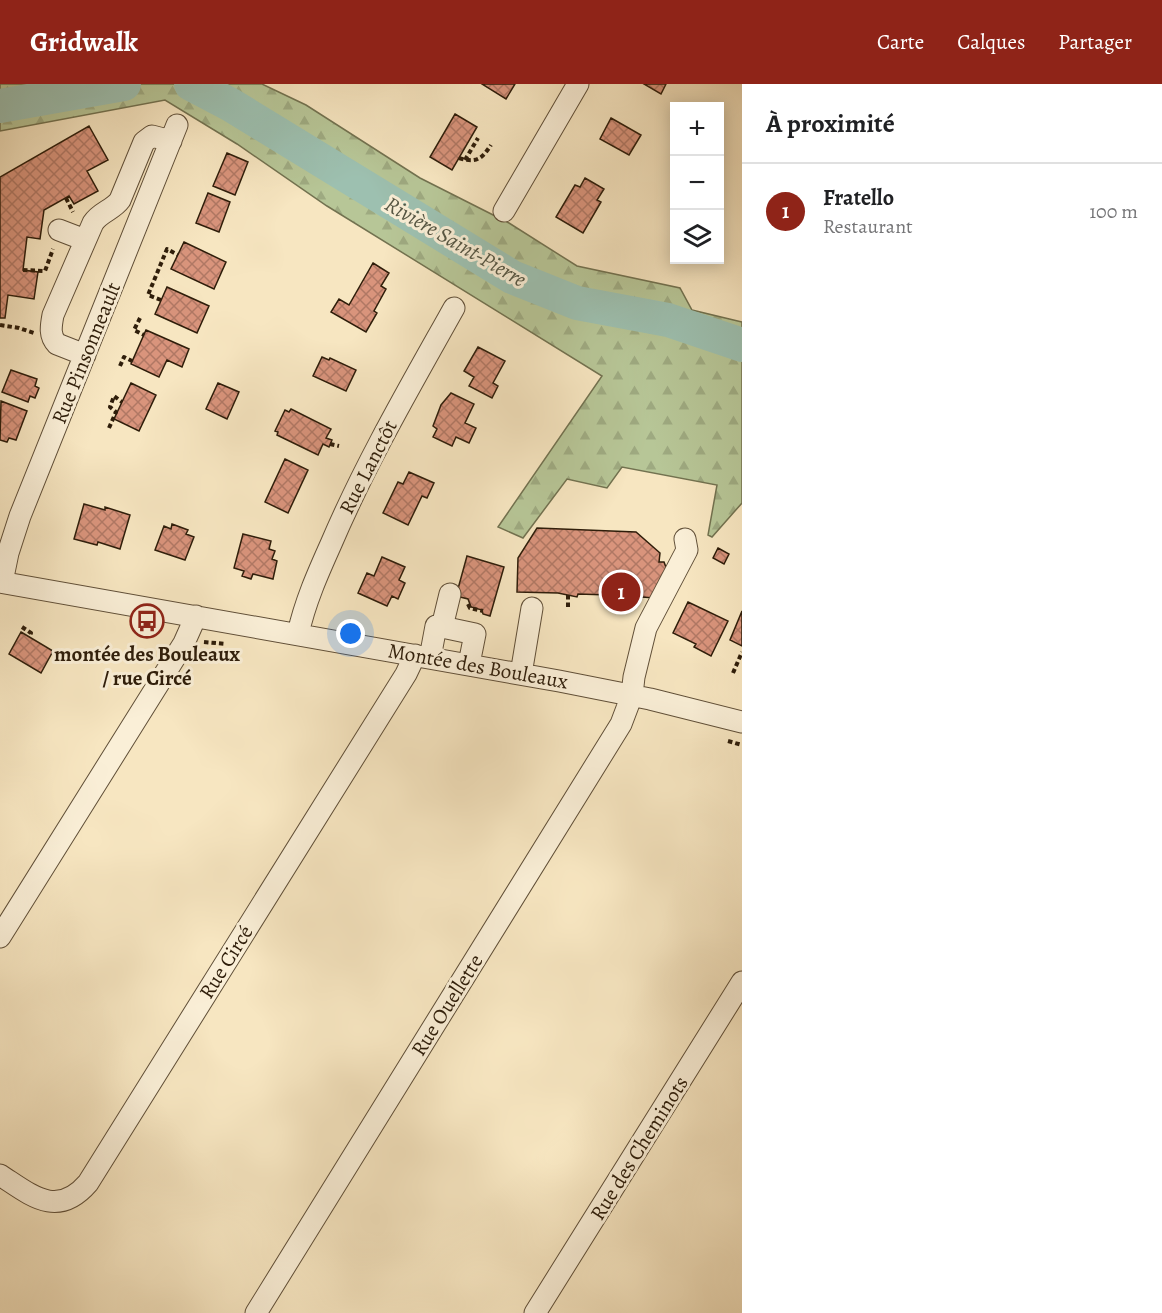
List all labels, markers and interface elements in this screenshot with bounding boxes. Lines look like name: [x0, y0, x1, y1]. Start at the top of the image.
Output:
text: Gridwalk: [30, 23, 138, 61]
text: Carte: [877, 28, 924, 56]
text: Calques: [957, 28, 1025, 56]
text: Partager: [1058, 28, 1132, 56]
map controls: [670, 102, 724, 264]
button: +: [670, 102, 724, 156]
text: À proximité: [766, 106, 895, 141]
button: −: [670, 156, 724, 210]
text: Fratello: [823, 183, 894, 213]
water label: Rivière Saint-Pierre: [379, 189, 532, 295]
text: 1: [782, 198, 789, 225]
text: 100 m: [1089, 198, 1138, 225]
button: layers: [670, 210, 724, 264]
text: Restaurant: [823, 213, 913, 240]
street label: Rue Pinsonneault: [45, 278, 127, 428]
street label: Rue Lanctôt: [332, 415, 404, 519]
pin: 1: [602, 570, 640, 614]
bus stop icon: montée des Bouleaux / rue Circé: [129, 603, 165, 639]
your location: [336, 619, 365, 648]
street label: Montée des Bouleaux: [386, 636, 570, 696]
place label: montée des Bouleaux / rue Circé: [54, 640, 241, 692]
street label: Rue Circé: [193, 920, 259, 1004]
street label: Rue Ouellette: [405, 949, 489, 1061]
street label: Rue des Cheminots: [583, 1071, 695, 1225]

